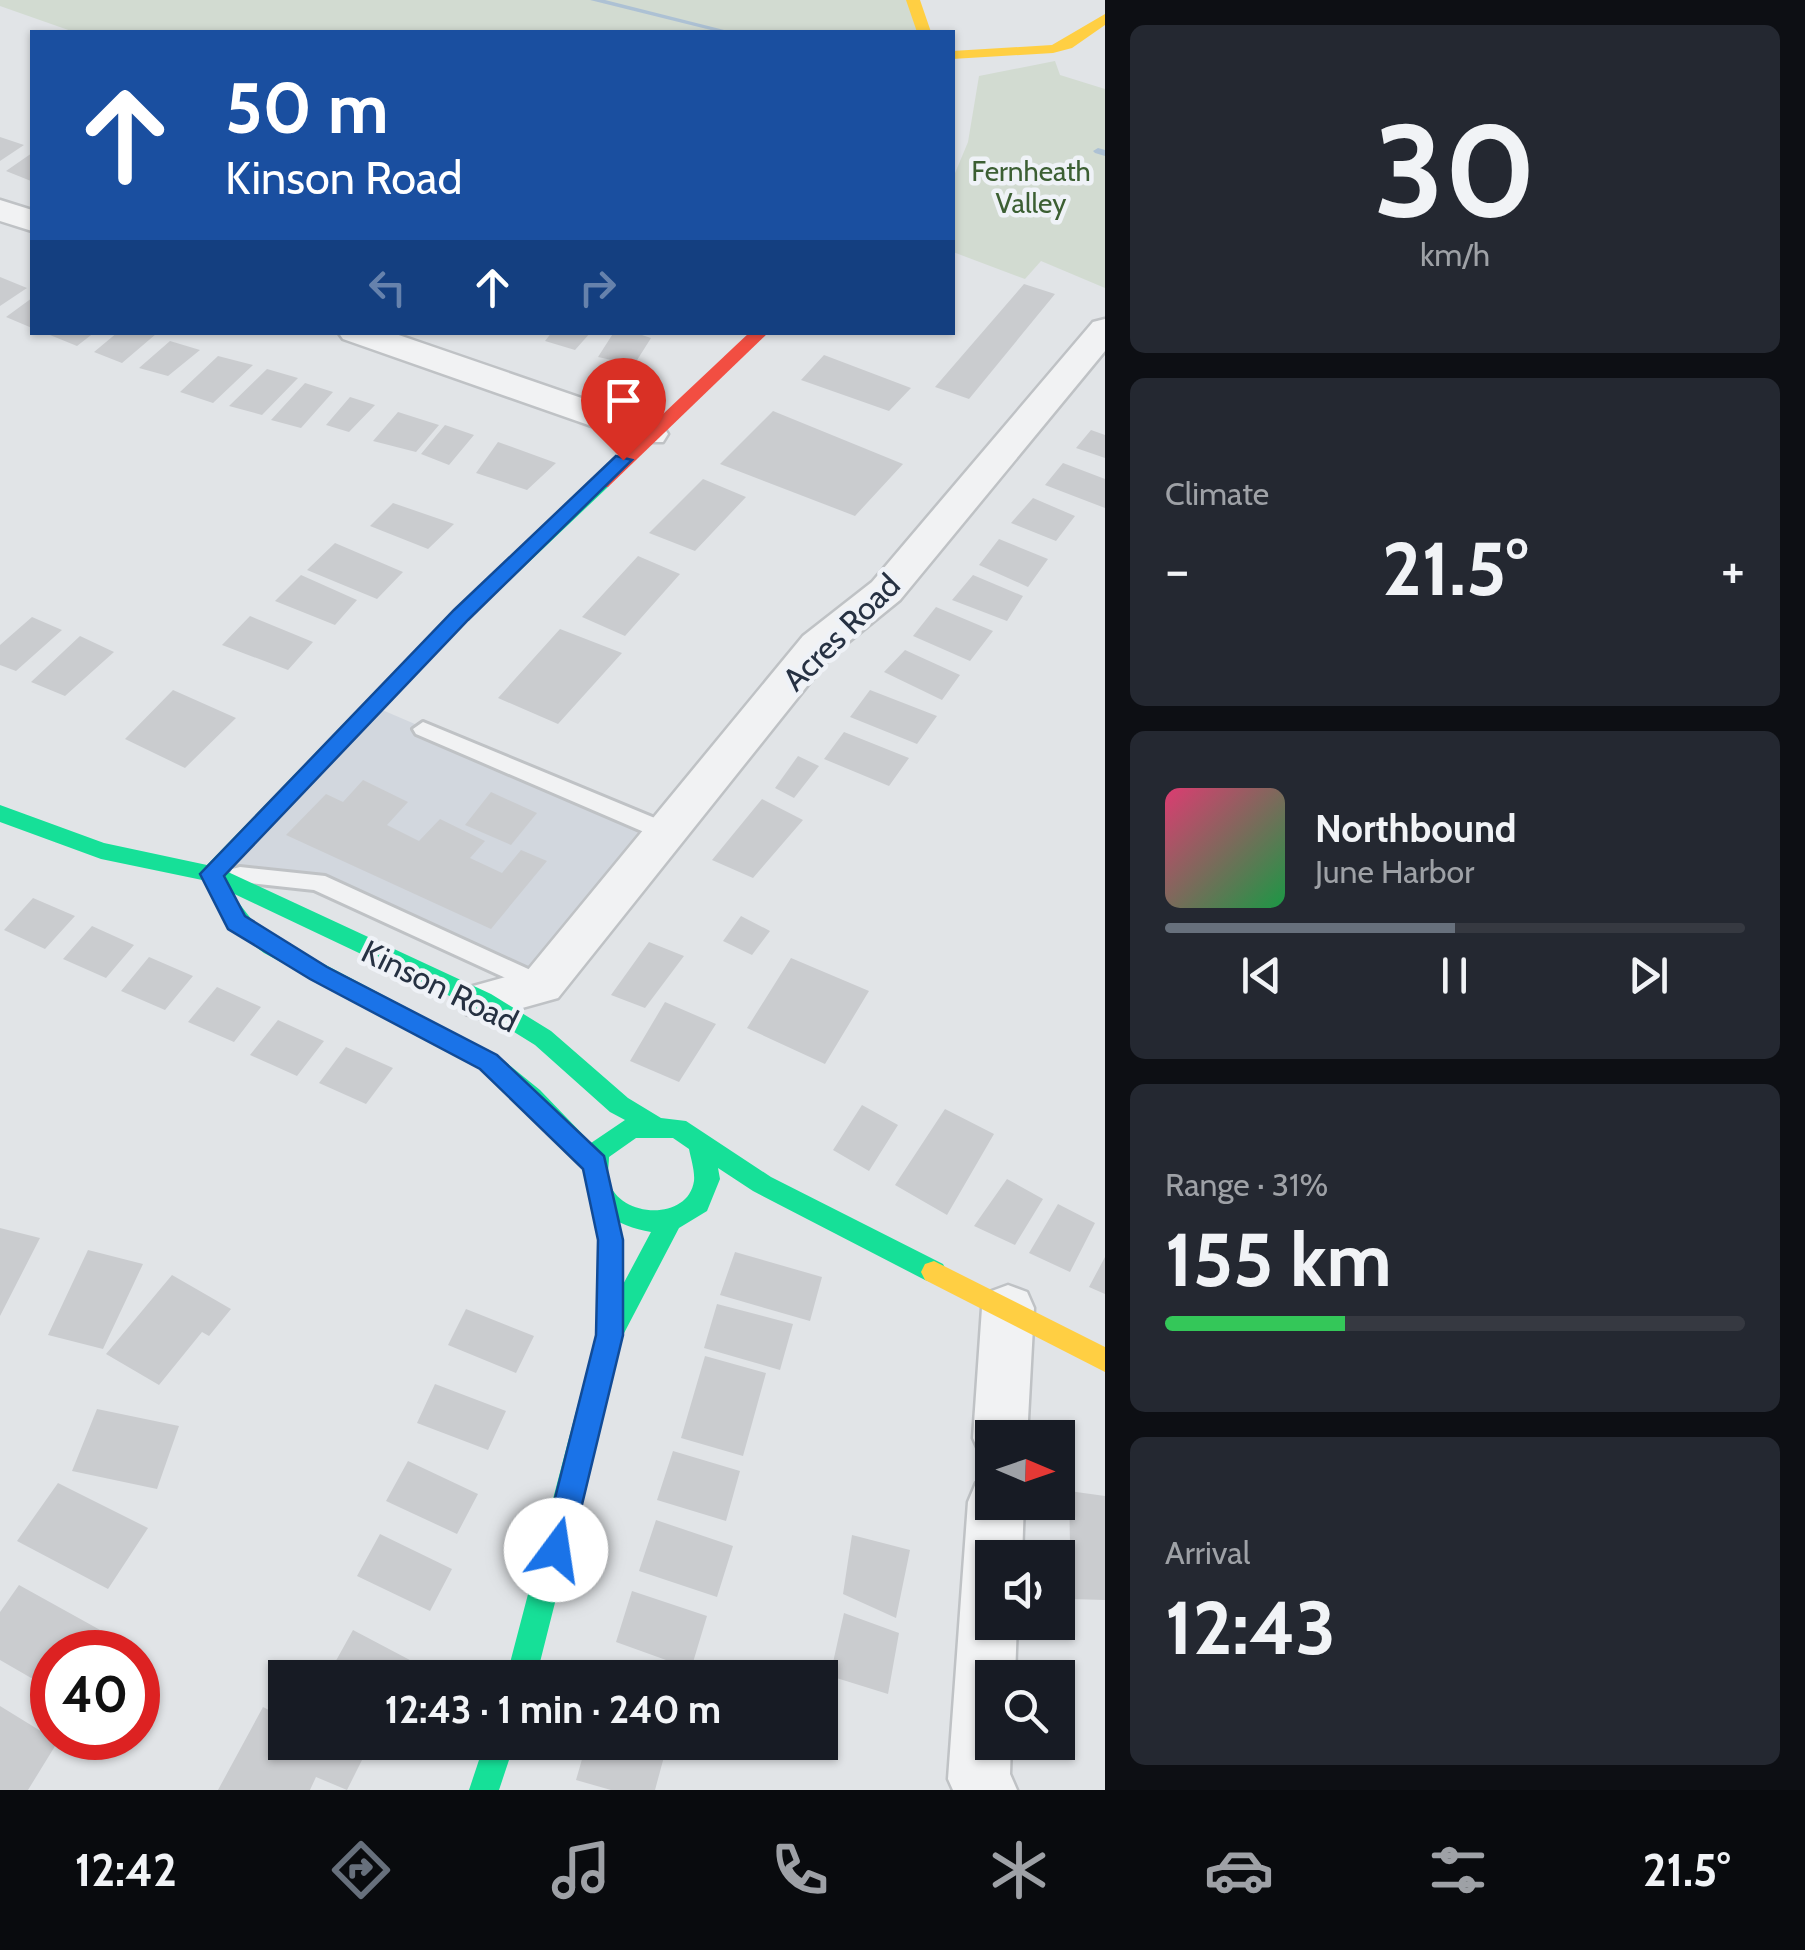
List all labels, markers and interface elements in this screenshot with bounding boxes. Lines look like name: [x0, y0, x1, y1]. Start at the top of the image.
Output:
text: 50 m: [225, 65, 389, 151]
icon: ahead: [60, 70, 190, 200]
text: 30: [1374, 91, 1536, 249]
text: Kinson Road: [225, 151, 463, 205]
park label: Fernheath Valley: [971, 154, 1091, 220]
text: km/h: [1420, 235, 1490, 274]
icon: left: [360, 260, 415, 315]
icon: ahead: [465, 260, 520, 315]
icon: right: [570, 260, 625, 315]
pin: [581, 358, 666, 461]
icon: arrive: [596, 373, 651, 428]
text: Climate: [1165, 474, 1269, 513]
text: 21.5°: [1382, 523, 1528, 614]
text: −: [1165, 536, 1189, 603]
text: +: [1721, 536, 1745, 603]
street label: Acres Road: [774, 565, 908, 699]
text: Northbound: [1315, 805, 1517, 852]
text: June Harbor: [1315, 852, 1474, 891]
street label: Kinson Road: [356, 931, 524, 1041]
icon: previous: [1234, 948, 1289, 1003]
icon: pause: [1427, 948, 1482, 1003]
icon: next: [1621, 948, 1676, 1003]
text: Range · 31%: [1165, 1165, 1328, 1204]
text: 155 km: [1165, 1214, 1392, 1305]
north arrow: [975, 1420, 1075, 1520]
map controls: [975, 1420, 1075, 1760]
position arrow: [504, 1498, 608, 1602]
text: Arrival: [1165, 1533, 1250, 1572]
button: sound: [975, 1540, 1075, 1640]
text: 12:43: [1165, 1582, 1336, 1673]
speed limit sign: 40: [30, 1630, 160, 1760]
button: search: [975, 1660, 1075, 1760]
text: 12:43 · 1 min · 240 m: [385, 1686, 721, 1733]
icon: directions: [326, 1835, 396, 1905]
icon: music: [546, 1835, 616, 1905]
icon: phone: [765, 1835, 835, 1905]
icon: climate: [984, 1835, 1054, 1905]
icon: car: [1204, 1835, 1274, 1905]
icon: filters: [1423, 1835, 1493, 1905]
text: 12:42: [75, 1843, 177, 1897]
text: 21.5°: [1643, 1843, 1730, 1897]

